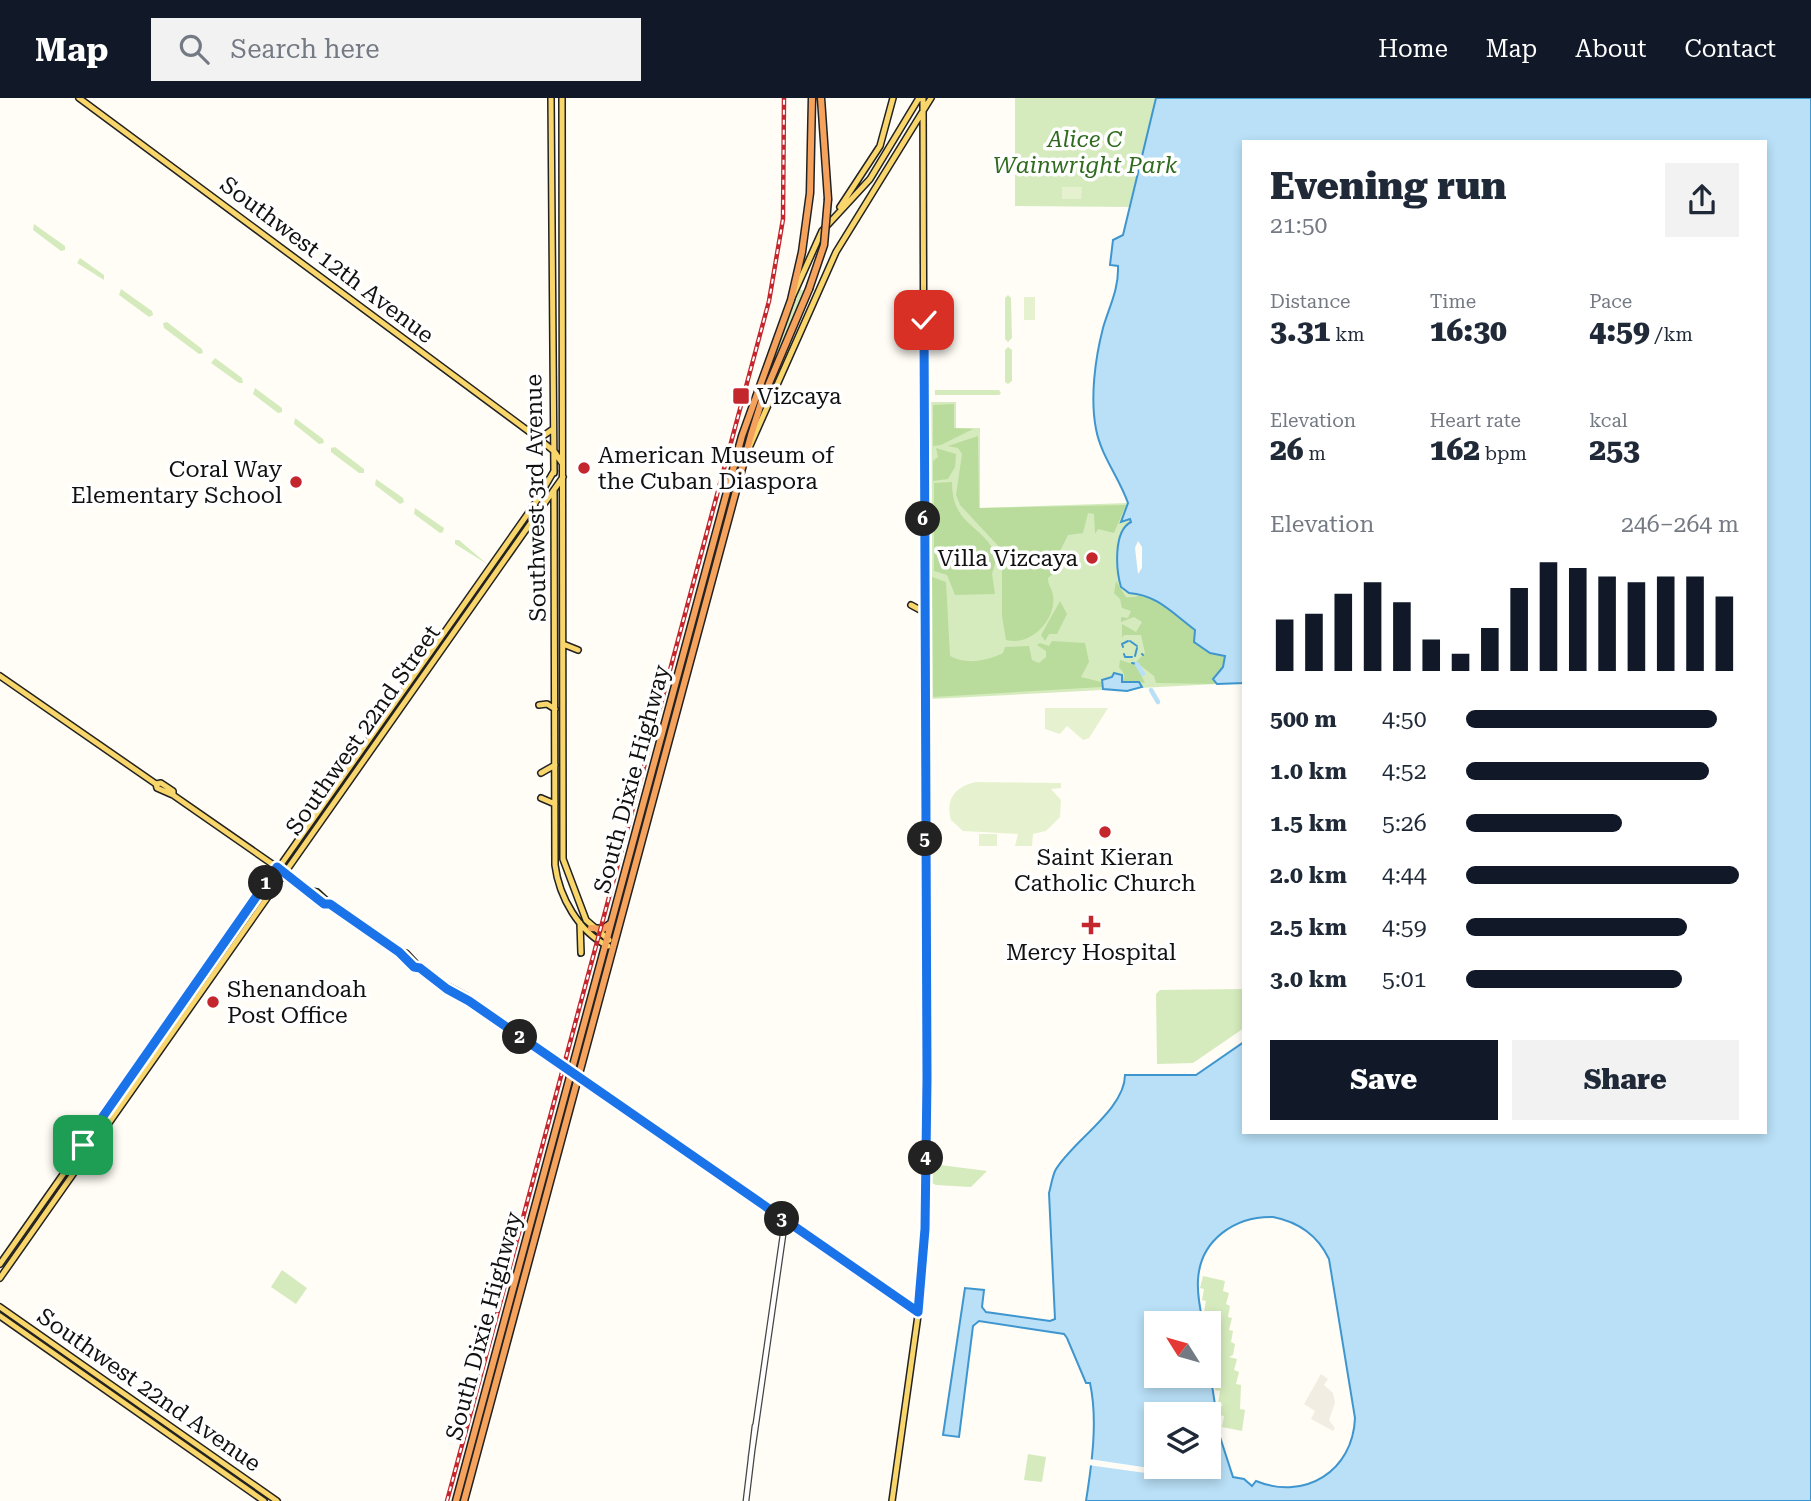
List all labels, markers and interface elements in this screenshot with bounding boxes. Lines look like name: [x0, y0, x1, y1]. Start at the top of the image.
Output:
search box: [151, 18, 641, 81]
text: Map: [35, 30, 109, 69]
icon: search: [175, 30, 213, 68]
text: Search here: [231, 34, 380, 64]
text: Home: [1378, 35, 1448, 63]
text: Map: [1486, 35, 1537, 63]
text: About: [1575, 35, 1646, 63]
text: Contact: [1684, 35, 1776, 63]
park label: Alice C Wainwright Park: [993, 126, 1178, 179]
button: share: [1665, 163, 1739, 237]
text: Evening run: [1270, 164, 1506, 208]
street label: Southwest 12th Avenue: [215, 171, 439, 349]
text: 21:50: [1270, 212, 1327, 239]
pin: [894, 290, 954, 350]
text: Distance: [1270, 290, 1350, 313]
text: Time: [1430, 290, 1476, 313]
text: Pace: [1589, 290, 1632, 313]
icon: check: [905, 301, 943, 339]
text: 3.31: [1270, 313, 1330, 348]
text: 16:30: [1430, 313, 1507, 348]
text: 4:59: [1589, 313, 1650, 348]
text: km: [1330, 323, 1365, 346]
text: /km: [1650, 323, 1693, 346]
street label: Southwest 3rd Avenue: [520, 374, 552, 622]
place label: Vizcaya: [757, 383, 842, 410]
marker: Vizcaya: [731, 386, 751, 406]
text: Elevation: [1270, 409, 1356, 432]
text: Heart rate: [1430, 409, 1521, 432]
text: kcal: [1589, 409, 1628, 432]
text: 26: [1270, 432, 1304, 467]
text: 162: [1430, 432, 1480, 467]
text: 253: [1589, 432, 1640, 467]
place label: American Museum of the Cuban Diaspora: [598, 442, 835, 495]
text: m: [1304, 442, 1326, 465]
text: bpm: [1480, 442, 1527, 465]
place label: Coral Way Elementary School: [71, 456, 282, 509]
marker: American Museum of the Cuban Diaspora: [576, 460, 592, 476]
marker: Coral Way Elementary School: [288, 474, 304, 490]
pin: 6: [906, 502, 940, 536]
text: 6: [917, 507, 928, 530]
text: Elevation: [1270, 511, 1374, 538]
text: 246–264 m: [1621, 511, 1739, 538]
place label: Villa Vizcaya: [938, 545, 1079, 572]
marker: Villa Vizcaya: [1084, 550, 1100, 566]
street label: Southwest 22nd Street: [280, 620, 446, 840]
street label: South Dixie Highway: [589, 662, 676, 896]
text: 500 m: [1270, 706, 1337, 733]
text: 4:50: [1382, 706, 1427, 733]
text: 1.0 km: [1270, 758, 1347, 785]
text: 4:52: [1382, 758, 1427, 785]
text: 1.5 km: [1270, 810, 1347, 837]
text: 5:26: [1382, 810, 1427, 837]
pin: 5: [908, 822, 942, 856]
marker: Saint Kieran Catholic Church: [1097, 824, 1113, 840]
text: 5: [919, 827, 930, 850]
place label: Saint Kieran Catholic Church: [1014, 844, 1196, 897]
text: 2.0 km: [1270, 862, 1347, 889]
text: 4:44: [1382, 862, 1427, 889]
pin: 1: [248, 866, 284, 900]
text: 1: [260, 871, 271, 894]
text: 2.5 km: [1270, 914, 1347, 941]
text: 4:59: [1382, 914, 1427, 941]
marker: Mercy Hospital: [1081, 915, 1101, 935]
place label: Mercy Hospital: [1006, 939, 1176, 966]
text: 3.0 km: [1270, 966, 1347, 993]
text: 5:01: [1382, 966, 1427, 993]
place label: Shenandoah Post Office: [227, 976, 367, 1029]
marker: Shenandoah Post Office: [205, 994, 221, 1010]
pin: 2: [503, 1020, 538, 1054]
text: 2: [514, 1025, 525, 1048]
button: Save: [1270, 1040, 1498, 1120]
button: Share: [1512, 1040, 1739, 1120]
pin: [53, 1115, 113, 1175]
icon: arrive: [64, 1126, 102, 1164]
pin: 4: [908, 1140, 944, 1176]
text: 4: [920, 1146, 931, 1169]
pin: 3: [764, 1202, 800, 1236]
text: 3: [776, 1207, 787, 1230]
street label: South Dixie Highway: [441, 1209, 528, 1443]
street label: Southwest 22nd Avenue: [32, 1303, 266, 1477]
north arrow: [1144, 1311, 1222, 1388]
map controls: [1144, 1311, 1221, 1479]
button: layers: [1144, 1402, 1221, 1479]

